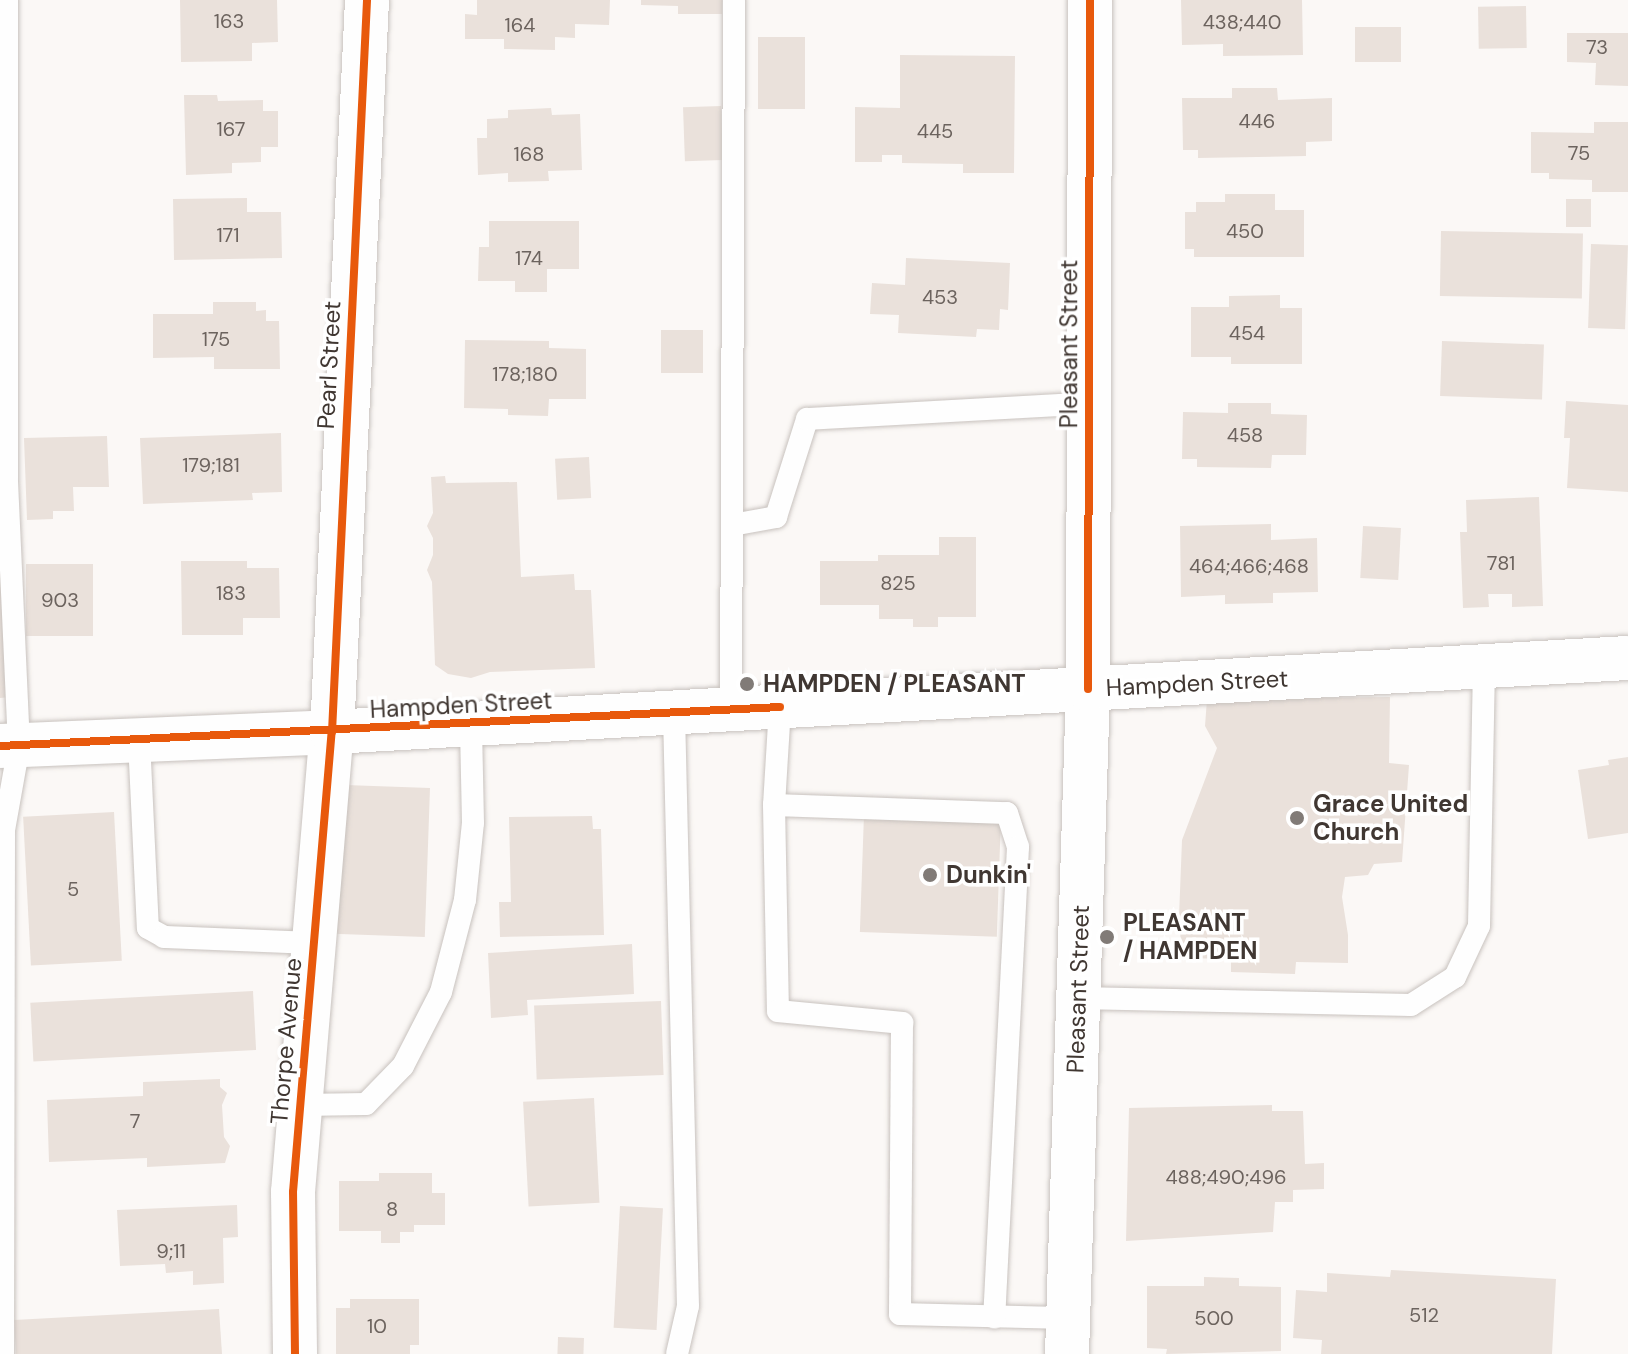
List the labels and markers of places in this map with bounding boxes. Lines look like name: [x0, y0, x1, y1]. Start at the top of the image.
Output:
place label: HAMPDEN / PLEASANT: [763, 670, 1026, 698]
marker: HAMPDEN / PLEASANT: [738, 675, 756, 693]
place label: Grace United Church: [1313, 790, 1468, 846]
marker: Grace United Church: [1288, 809, 1306, 827]
place label: Dunkin': [946, 861, 1031, 889]
marker: Dunkin': [921, 866, 939, 884]
place label: PLEASANT / HAMPDEN: [1123, 909, 1257, 965]
marker: PLEASANT / HAMPDEN: [1098, 928, 1116, 946]

